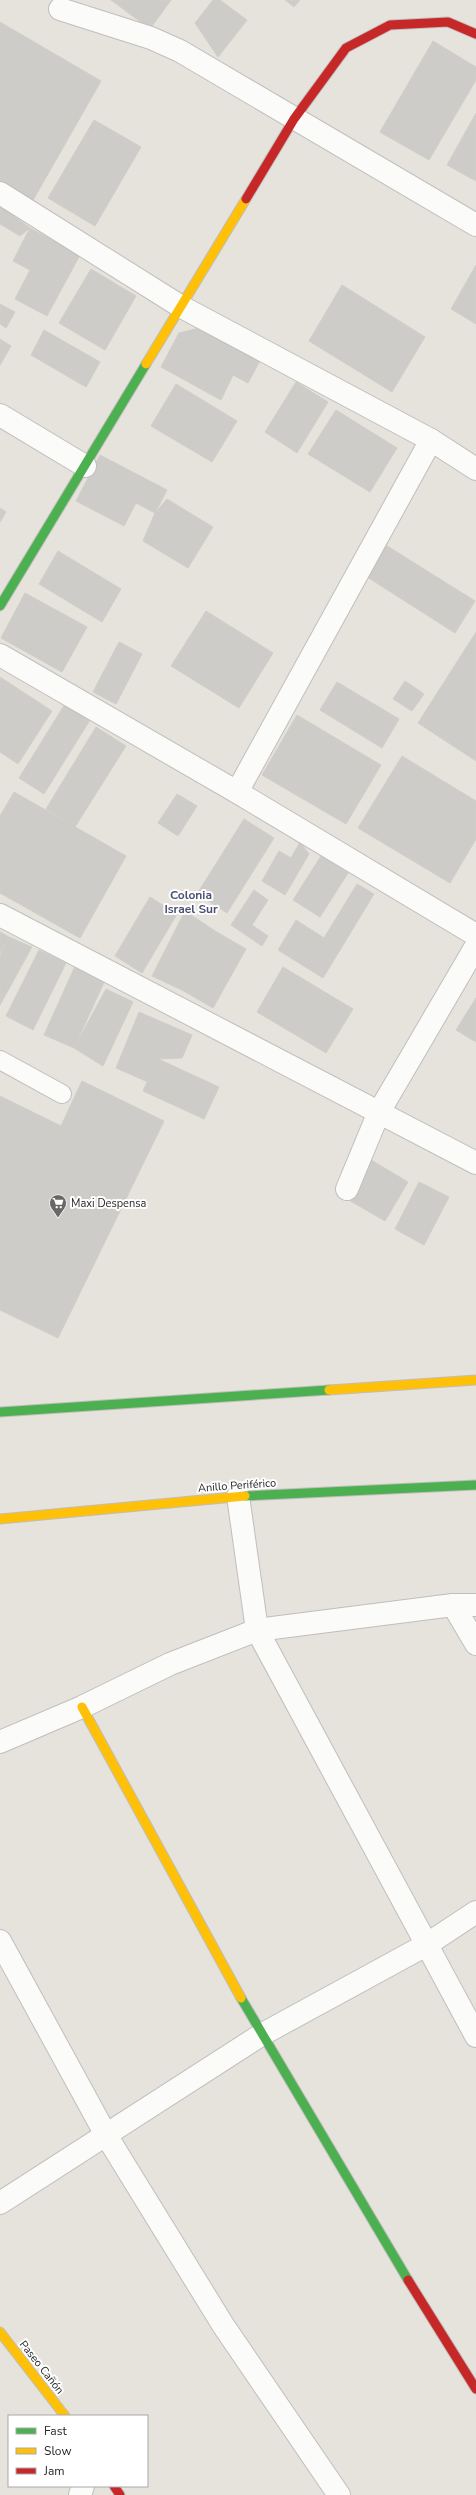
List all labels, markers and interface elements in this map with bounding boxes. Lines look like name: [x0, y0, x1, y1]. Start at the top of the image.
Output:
district label: Colonia Israel Sur: [164, 887, 218, 917]
supermarket icon: Maxi Despensa: [48, 1193, 68, 1218]
place label: Maxi Despensa: [71, 1196, 146, 1211]
street label: Anillo Periférico: [197, 1475, 277, 1496]
street label: Paseo Cañón: [16, 2337, 67, 2397]
legend: [8, 2415, 148, 2487]
text: Fast: [44, 2423, 67, 2439]
text: Slow: [44, 2443, 72, 2459]
text: Jam: [43, 2463, 65, 2479]

